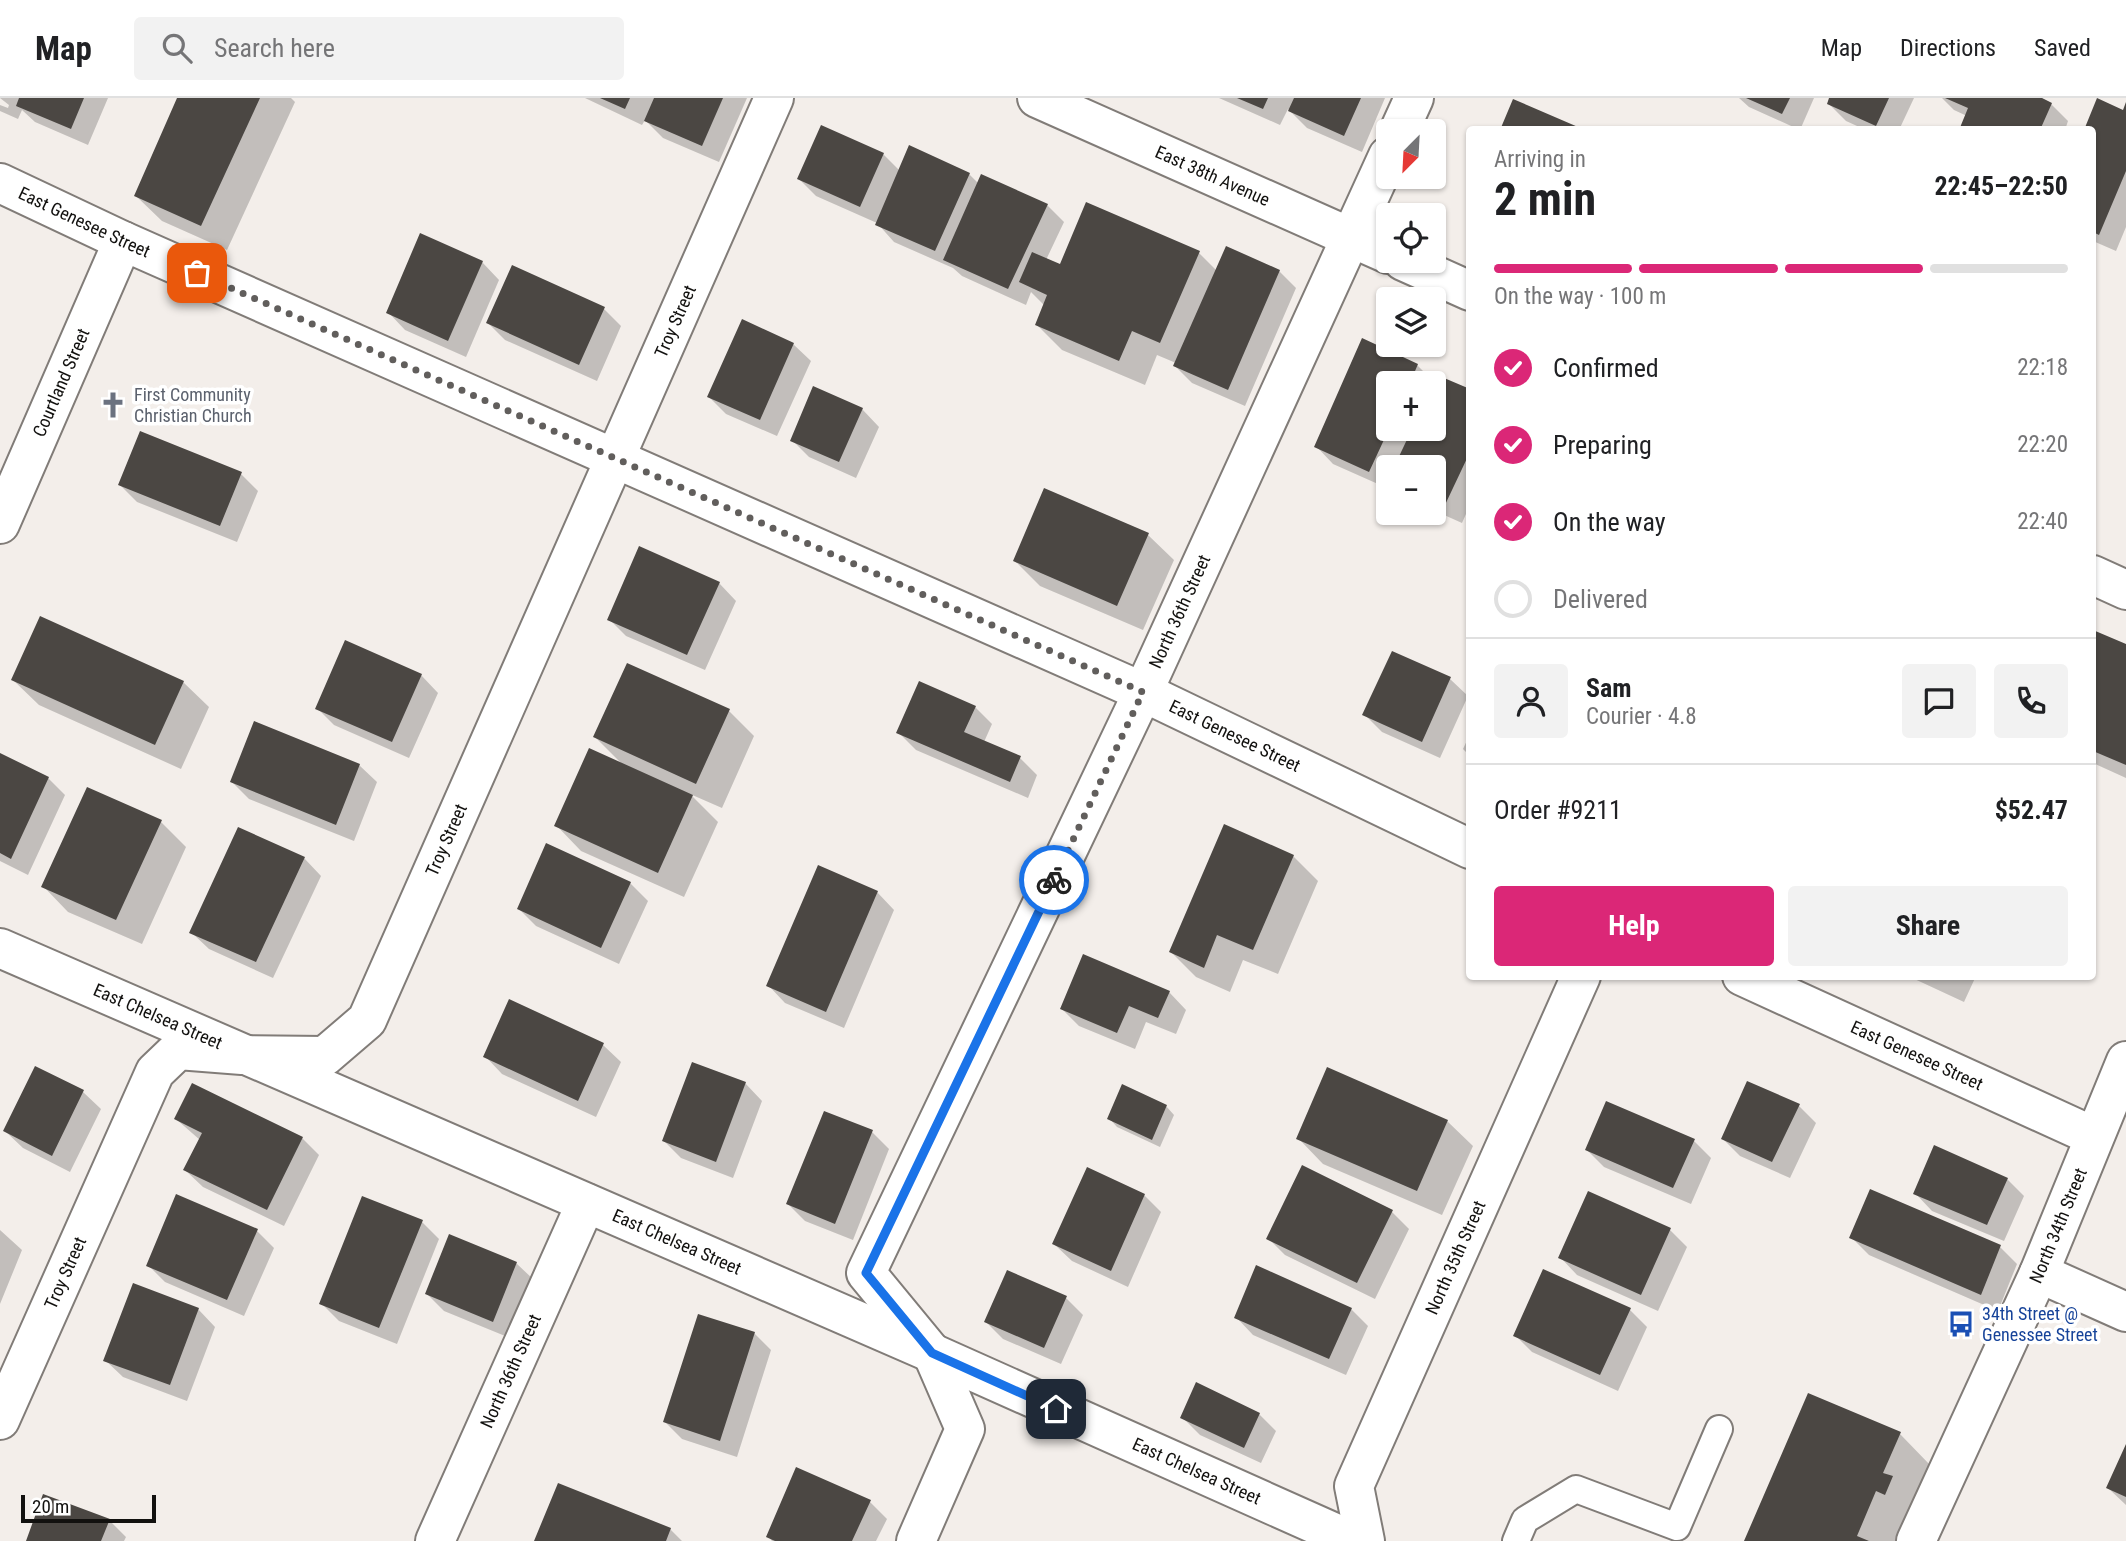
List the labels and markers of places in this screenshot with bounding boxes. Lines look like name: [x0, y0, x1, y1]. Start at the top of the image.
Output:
pin: [167, 243, 227, 303]
place label: First Community Christian Church: [134, 384, 252, 426]
church icon: First Community Christian Church: [98, 390, 128, 420]
place label: 34th Street @ Genessee Street: [1982, 1303, 2098, 1345]
bus stop icon: 34th Street @ Genessee Street: [1946, 1309, 1976, 1339]
pin: [1026, 1379, 1086, 1439]

